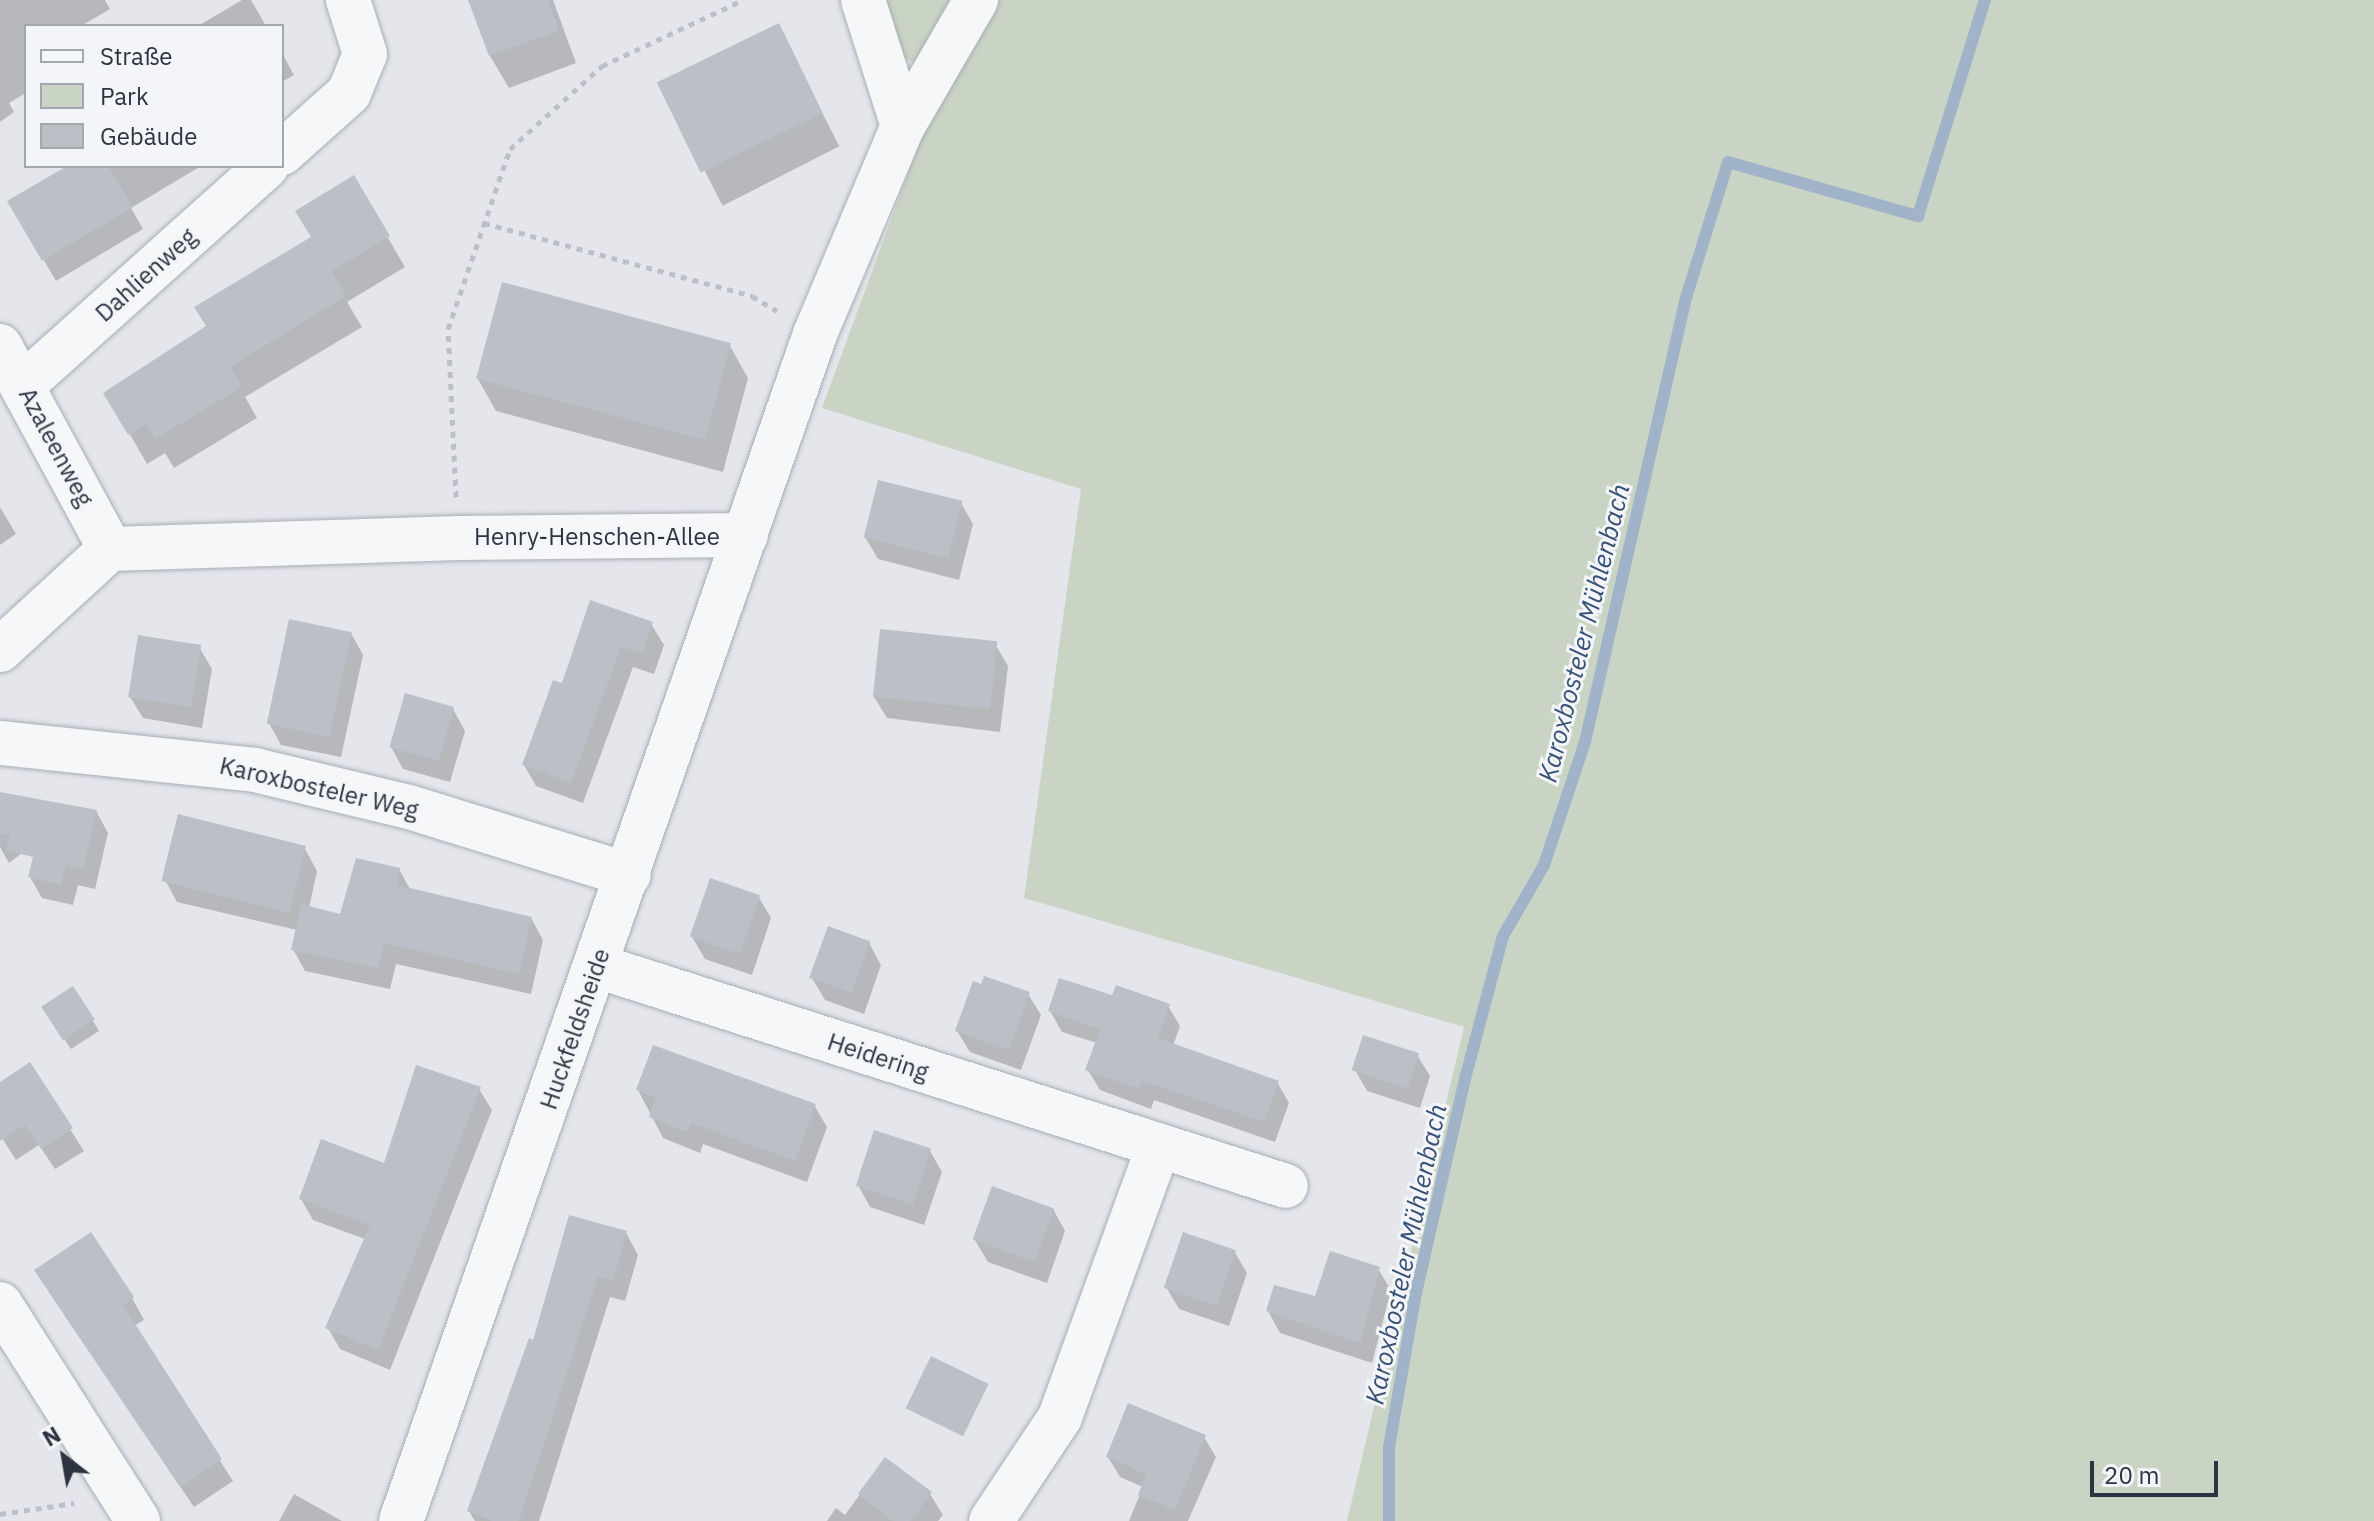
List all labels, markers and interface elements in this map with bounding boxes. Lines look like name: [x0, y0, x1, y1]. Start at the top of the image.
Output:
legend: [24, 24, 284, 168]
text: Straße: [100, 40, 172, 72]
text: Park: [100, 80, 149, 112]
text: Gebäude: [100, 120, 197, 152]
street label: Dahlienweg: [90, 222, 202, 328]
street label: Azaleenweg: [13, 383, 99, 511]
water label: Karoxbosteler Mühlenbach: [1532, 481, 1636, 785]
street label: Henry-Henschen-Allee: [474, 523, 720, 551]
street label: Karoxbosteler Weg: [217, 751, 421, 825]
street label: Huckfeldsheide: [534, 945, 616, 1113]
street label: Heidering: [824, 1027, 932, 1087]
water label: Karoxbosteler Mühlenbach: [1359, 1101, 1453, 1407]
north arrow: [24, 1417, 104, 1497]
text: N: [37, 1419, 66, 1453]
scale bar: [2094, 1445, 2222, 1495]
text: 20 m: [2104, 1459, 2159, 1491]

